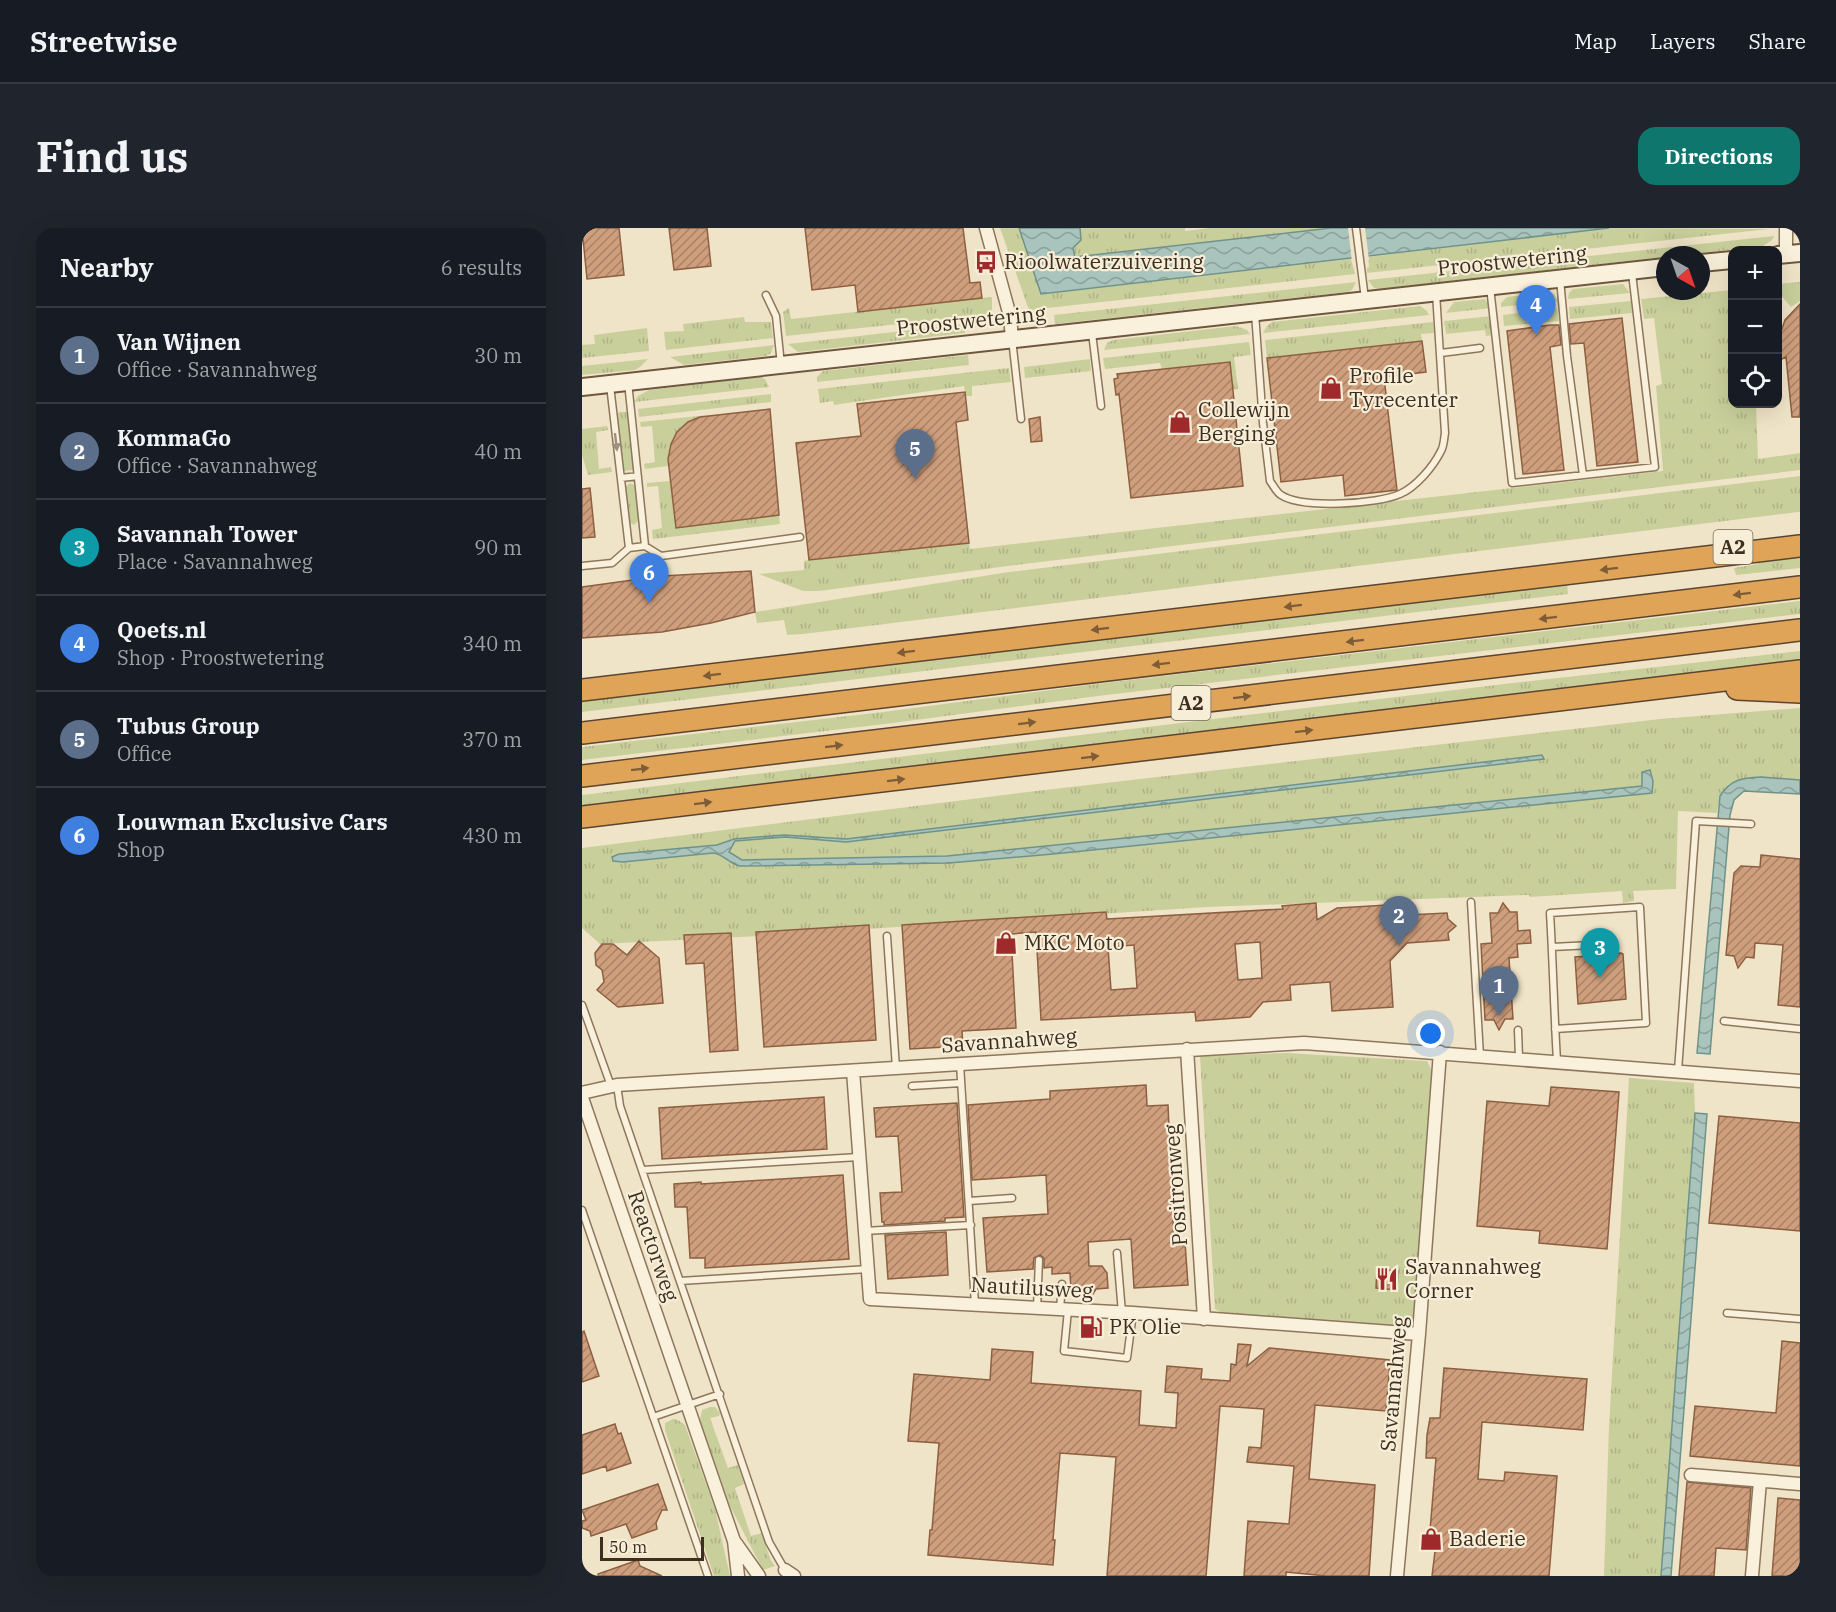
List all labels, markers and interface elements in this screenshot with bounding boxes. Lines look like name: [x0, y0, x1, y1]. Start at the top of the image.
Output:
text: Streetwise: [30, 23, 177, 60]
text: Map: [1574, 27, 1617, 55]
text: Layers: [1650, 27, 1716, 55]
text: Share: [1749, 27, 1806, 55]
button: Directions: [1638, 127, 1800, 185]
text: Find us: [36, 129, 188, 184]
street label: Proostwetering: [1436, 238, 1589, 282]
north arrow: [1656, 246, 1710, 300]
map controls: [1728, 246, 1782, 408]
button: +: [1728, 246, 1782, 300]
place label: Rioolwaterzuivering: [1004, 247, 1204, 275]
bus stop icon: Rioolwaterzuivering: [973, 249, 999, 275]
text: Nearby: [60, 250, 154, 284]
text: 6 results: [441, 254, 522, 281]
pin: 4: [1516, 285, 1556, 335]
street label: Proostwetering: [895, 298, 1048, 342]
button: −: [1728, 300, 1782, 354]
text: Van Wijnen: [117, 327, 241, 356]
text: 1: [74, 342, 86, 369]
text: 30 m: [474, 342, 522, 369]
button: locate: [1728, 354, 1782, 408]
text: Office · Savannahweg: [117, 356, 317, 383]
place label: Profile Tyrecenter: [1349, 361, 1459, 413]
shop icon: Profile Tyrecenter: [1318, 375, 1344, 401]
place label: Collewijn Berging: [1198, 395, 1290, 447]
shop icon: Collewijn Berging: [1167, 409, 1193, 435]
text: KommaGo: [117, 423, 231, 452]
pin: 5: [896, 430, 934, 479]
one-way arrow: [612, 432, 621, 451]
text: 2: [74, 438, 86, 465]
text: 40 m: [474, 438, 522, 465]
text: Office · Savannahweg: [117, 452, 317, 479]
text: Savannah Tower: [117, 519, 298, 548]
road number: A2: [1714, 530, 1752, 564]
text: 3: [74, 534, 86, 561]
text: 90 m: [474, 534, 522, 561]
text: Place · Savannahweg: [117, 548, 313, 575]
pin: 6: [630, 554, 668, 603]
one-way arrow: [1599, 564, 1618, 573]
one-way arrow: [1732, 590, 1751, 599]
one-way arrow: [1284, 601, 1303, 611]
one-way arrow: [1539, 613, 1558, 622]
text: Qoets.nl: [117, 615, 207, 644]
one-way arrow: [1090, 625, 1109, 634]
text: 4: [74, 630, 86, 657]
text: 340 m: [462, 630, 522, 657]
one-way arrow: [1345, 636, 1364, 646]
text: Shop · Proostwetering: [117, 644, 324, 671]
one-way arrow: [897, 647, 916, 657]
one-way arrow: [1152, 659, 1171, 669]
one-way arrow: [703, 670, 722, 680]
road number: A2: [1172, 686, 1210, 720]
one-way arrow: [1232, 692, 1251, 702]
text: Tubus Group: [117, 711, 260, 740]
one-way arrow: [1018, 718, 1037, 727]
text: 5: [74, 726, 86, 753]
text: 370 m: [462, 726, 522, 753]
one-way arrow: [1295, 726, 1314, 736]
text: Office: [117, 740, 172, 767]
one-way arrow: [824, 741, 843, 751]
one-way arrow: [1080, 752, 1099, 761]
one-way arrow: [631, 764, 650, 774]
one-way arrow: [887, 775, 906, 785]
one-way arrow: [693, 798, 712, 808]
text: Louwman Exclusive Cars: [117, 807, 388, 836]
text: 6: [74, 822, 86, 849]
text: 430 m: [462, 822, 522, 849]
text: Shop: [117, 836, 165, 863]
pin: 2: [1380, 896, 1418, 946]
place label: MKC Moto: [1024, 928, 1125, 956]
pin: 3: [1580, 928, 1620, 978]
shop icon: MKC Moto: [993, 930, 1019, 956]
pin: 1: [1480, 966, 1518, 1016]
your location: [1416, 1019, 1445, 1048]
street label: Savannahweg: [940, 1021, 1078, 1059]
street label: Positronweg: [1157, 1123, 1193, 1247]
street label: Reactorweg: [622, 1186, 686, 1305]
place label: Savannahweg Corner: [1405, 1252, 1542, 1304]
restaurant icon: Savannahweg Corner: [1374, 1266, 1400, 1292]
street label: Nautilusweg: [970, 1270, 1095, 1304]
place label: PK Olie: [1109, 1312, 1181, 1340]
fuel station icon: PK Olie: [1078, 1314, 1104, 1340]
street label: Savannahweg: [1373, 1314, 1413, 1453]
place label: Baderie: [1449, 1524, 1526, 1552]
shop icon: Baderie: [1418, 1526, 1444, 1552]
scale bar: [600, 1534, 704, 1562]
text: 50 m: [609, 1537, 647, 1557]

